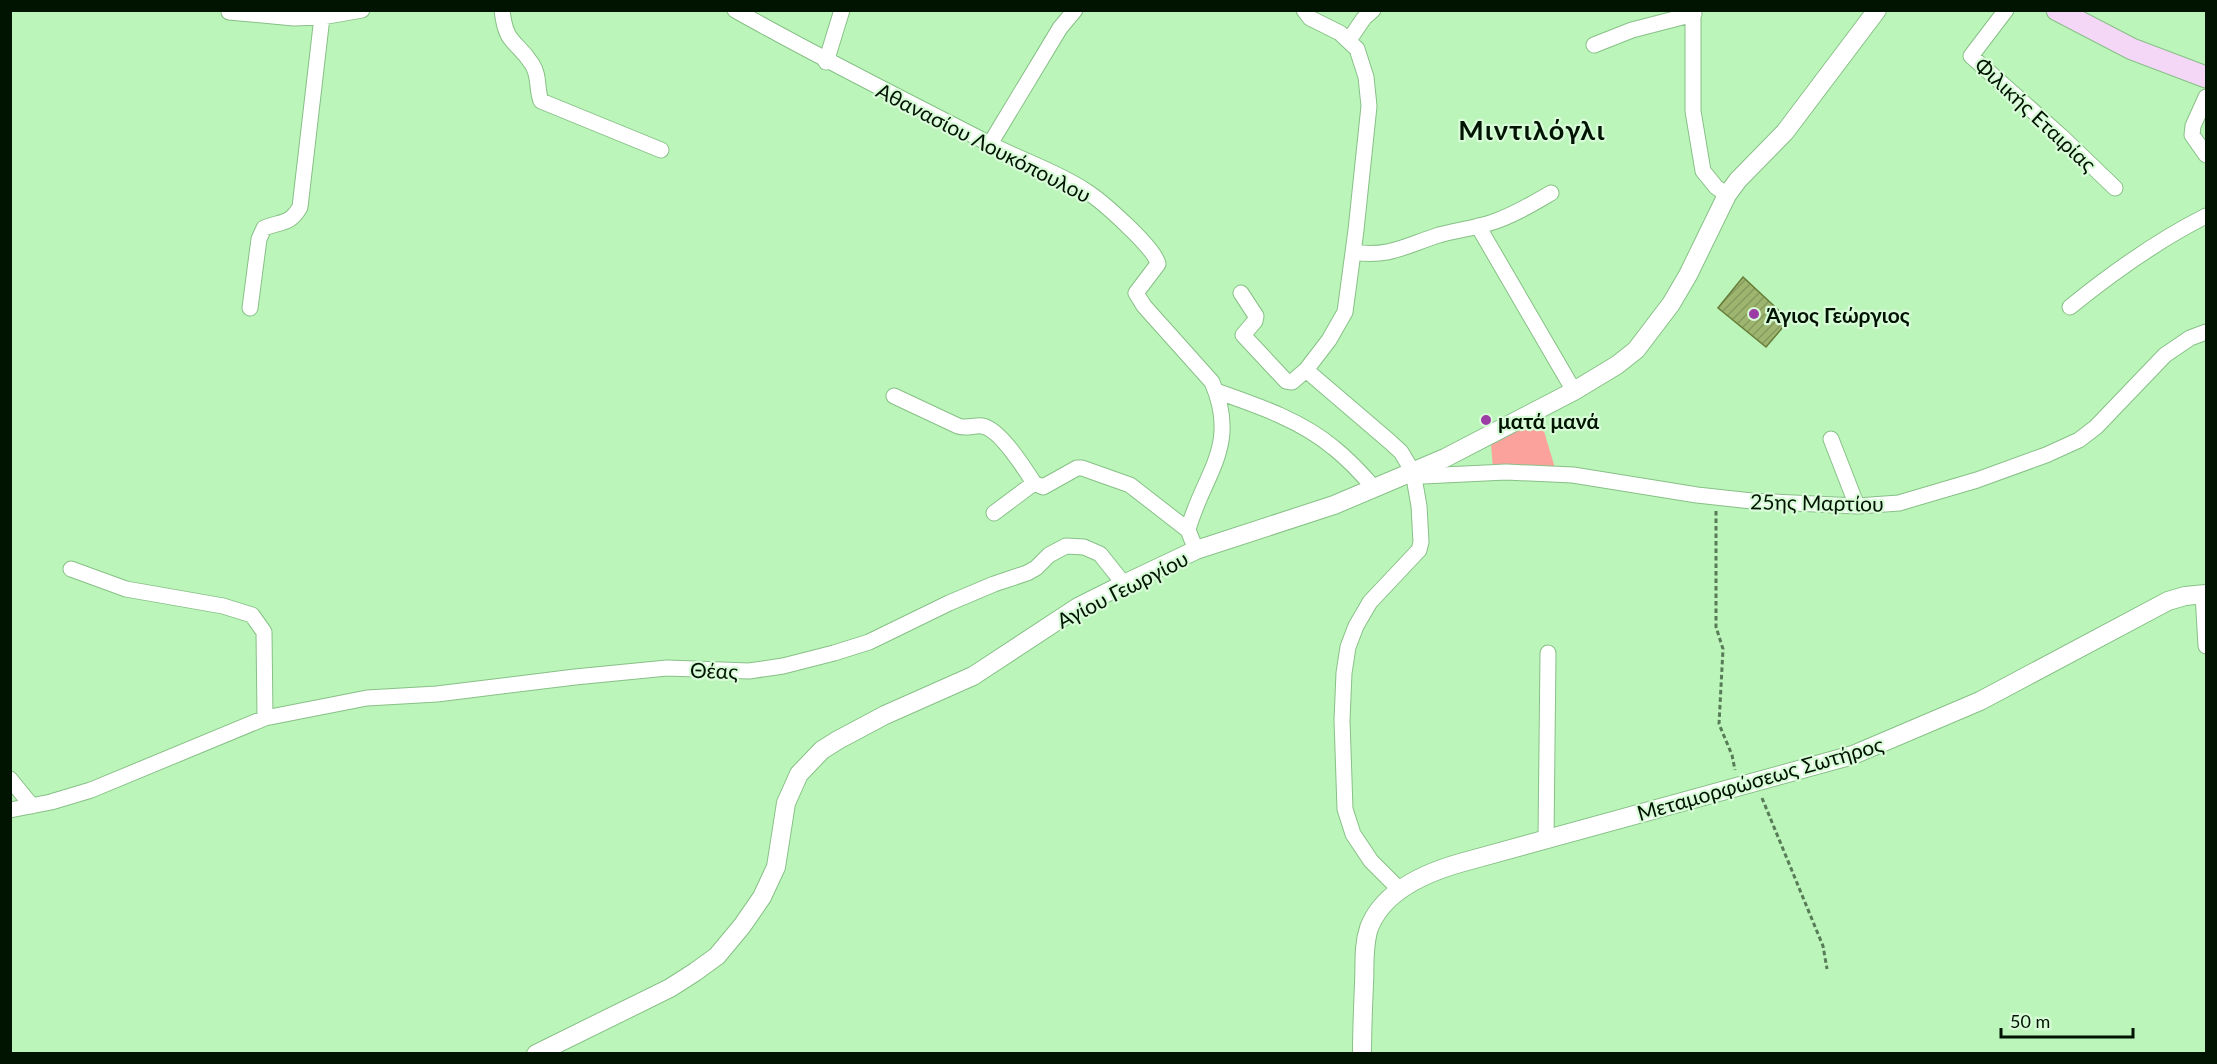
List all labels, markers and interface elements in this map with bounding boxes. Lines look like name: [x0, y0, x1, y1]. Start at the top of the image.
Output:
street label: Φιλικής Εταιρίας: [1970, 52, 2102, 177]
street label: Αθανασίου Λουκόπουλου: [873, 77, 1095, 207]
district label: Μιντιλόγλι: [1458, 113, 1606, 146]
place label: Άγιος Γεώργιος: [1765, 302, 1910, 327]
marker: Άγιος Γεώργιος: [1747, 307, 1761, 321]
place label: ματά μανά: [1498, 408, 1599, 433]
marker: ματά μανά: [1479, 413, 1493, 427]
street label: 25ης Μαρτίου: [1750, 488, 1884, 516]
street label: Αγίου Γεωργίου: [1052, 545, 1192, 633]
street label: Θέας: [690, 657, 739, 683]
street label: Μεταμορφώσεως Σωτήρος: [1634, 731, 1886, 825]
scale bar: [2001, 1001, 2133, 1039]
text: 50 m: [2010, 1010, 2050, 1032]

